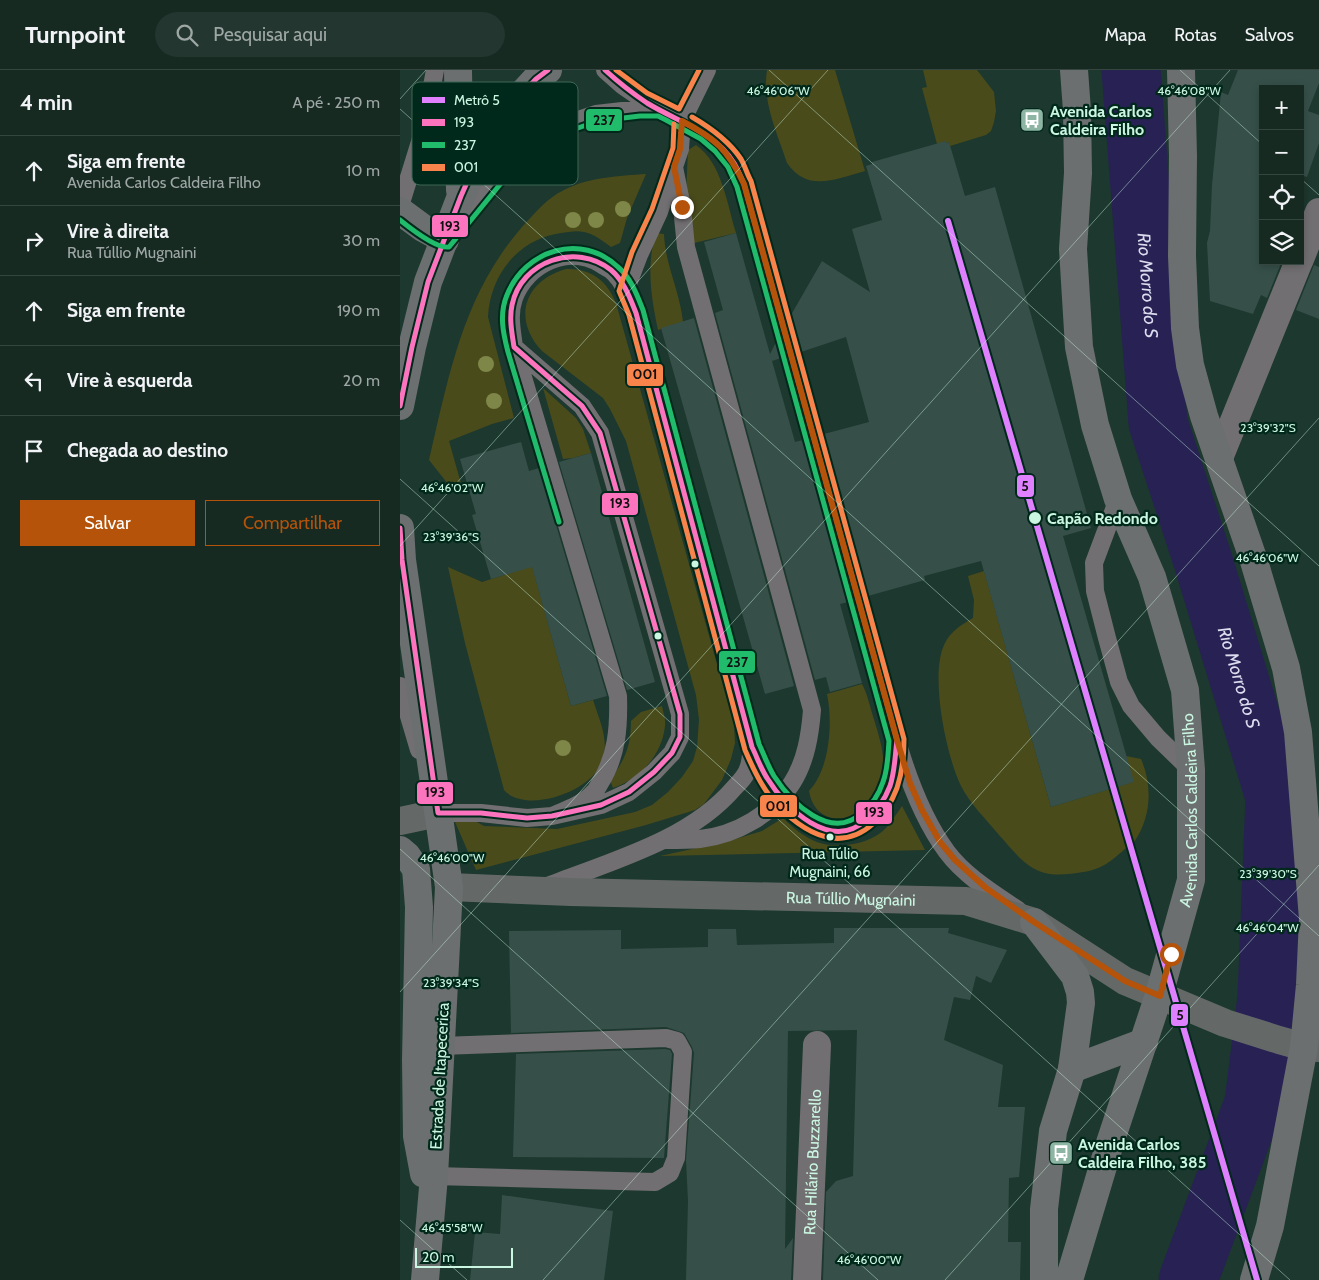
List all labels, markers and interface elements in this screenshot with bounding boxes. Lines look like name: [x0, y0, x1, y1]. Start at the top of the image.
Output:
search box: [155, 12, 505, 57]
text: Turnpoint: [25, 20, 125, 49]
icon: search: [173, 21, 201, 49]
text: Pesquisar aqui: [213, 23, 327, 46]
text: Mapa: [1104, 24, 1146, 46]
text: Rotas: [1174, 24, 1217, 46]
text: Salvos: [1245, 24, 1294, 46]
legend: [412, 82, 578, 185]
text: 46°46'06"W: [746, 83, 810, 98]
text: 46°46'08"W: [1157, 83, 1221, 98]
map controls: [1259, 85, 1304, 265]
button: +: [1259, 85, 1304, 130]
text: 4 min: [20, 90, 73, 115]
text: Metrô 5: [454, 91, 500, 109]
text: A pé · 250 m: [293, 93, 380, 112]
place label: Avenida Carlos Caldeira Filho: [1050, 102, 1152, 139]
bus stop icon: Avenida Carlos Caldeira Filho: [1019, 107, 1045, 133]
line badge: 237: [585, 108, 623, 132]
text: 237: [593, 111, 616, 129]
text: 193: [454, 113, 474, 131]
button: −: [1259, 130, 1304, 175]
text: 237: [454, 136, 476, 154]
text: Siga em frente: [67, 150, 185, 173]
icon: ahead: [20, 157, 48, 185]
text: 001: [454, 158, 478, 176]
text: 10 m: [346, 161, 380, 180]
text: Avenida Carlos Caldeira Filho: [67, 173, 261, 192]
button: locate: [1259, 175, 1304, 220]
route end: [671, 196, 694, 219]
line badge: 193: [431, 214, 469, 238]
text: 193: [440, 217, 460, 235]
text: Vire à direita: [67, 220, 169, 243]
button: layers: [1259, 220, 1304, 265]
icon: right: [20, 227, 48, 255]
text: 30 m: [343, 231, 380, 250]
water label: Rio Morro do S: [1132, 232, 1162, 339]
text: Rua Túllio Mugnaini: [67, 243, 197, 262]
icon: ahead: [20, 297, 48, 325]
text: Siga em frente: [67, 299, 185, 322]
text: 190 m: [337, 301, 380, 320]
line badge: 001: [626, 363, 664, 387]
text: 001: [633, 365, 657, 383]
icon: left: [20, 367, 48, 395]
text: Vire à esquerda: [67, 369, 193, 392]
text: 20 m: [343, 371, 380, 390]
text: 23°39'32"S: [1240, 420, 1296, 435]
icon: arrive: [20, 437, 48, 465]
text: Chegada ao destino: [67, 439, 228, 462]
line badge: 5: [1016, 474, 1035, 498]
text: 5: [1021, 477, 1029, 495]
text: 46°46'02"W: [421, 480, 484, 495]
line badge: 193: [601, 492, 639, 516]
text: 193: [610, 494, 630, 512]
button: Salvar: [20, 500, 195, 546]
button: Compartilhar: [205, 500, 380, 546]
place label: Capão Redondo: [1047, 509, 1158, 528]
marker: Capão Redondo: [1027, 510, 1043, 526]
text: 23°39'36"S: [423, 529, 479, 544]
text: 46°46'06"W: [1235, 550, 1299, 565]
unlabelled marker: [690, 559, 700, 569]
water label: Rio Morro do S: [1213, 624, 1265, 731]
unlabelled marker: [653, 631, 663, 641]
line badge: 237: [718, 650, 756, 674]
text: 237: [726, 653, 749, 671]
street label: Avenida Carlos Caldeira Filho: [1175, 712, 1201, 909]
line badge: 193: [416, 781, 454, 805]
text: 193: [425, 783, 445, 801]
line badge: 001: [759, 794, 798, 818]
text: 001: [766, 797, 790, 815]
line badge: 193: [855, 801, 893, 825]
text: 193: [864, 803, 884, 821]
marker: Rua Túlio Mugnaini, 66: [825, 832, 835, 842]
place label: Rua Túlio Mugnaini, 66: [789, 845, 871, 881]
text: 46°46'00"W: [420, 850, 485, 865]
text: 23°39'30"S: [1239, 866, 1297, 881]
street label: Rua Túllio Mugnaini: [786, 888, 916, 910]
text: 46°46'04"W: [1236, 920, 1299, 935]
route start: [1160, 943, 1183, 966]
text: 23°39'34"S: [423, 975, 479, 990]
street label: Estrada de Itapecerica: [426, 1002, 453, 1150]
line badge: 5: [1170, 1003, 1189, 1027]
text: 5: [1176, 1006, 1184, 1024]
street label: Rua Hilário Buzzarello: [800, 1089, 825, 1236]
place label: Avenida Carlos Caldeira Filho, 385: [1078, 1135, 1206, 1172]
bus stop icon: Avenida Carlos Caldeira Filho, 385: [1048, 1140, 1074, 1166]
text: 46°45'58"W: [421, 1220, 483, 1235]
scale bar: [415, 1245, 512, 1268]
text: 20 m: [422, 1248, 455, 1266]
text: 46°46'00"W: [837, 1252, 902, 1267]

